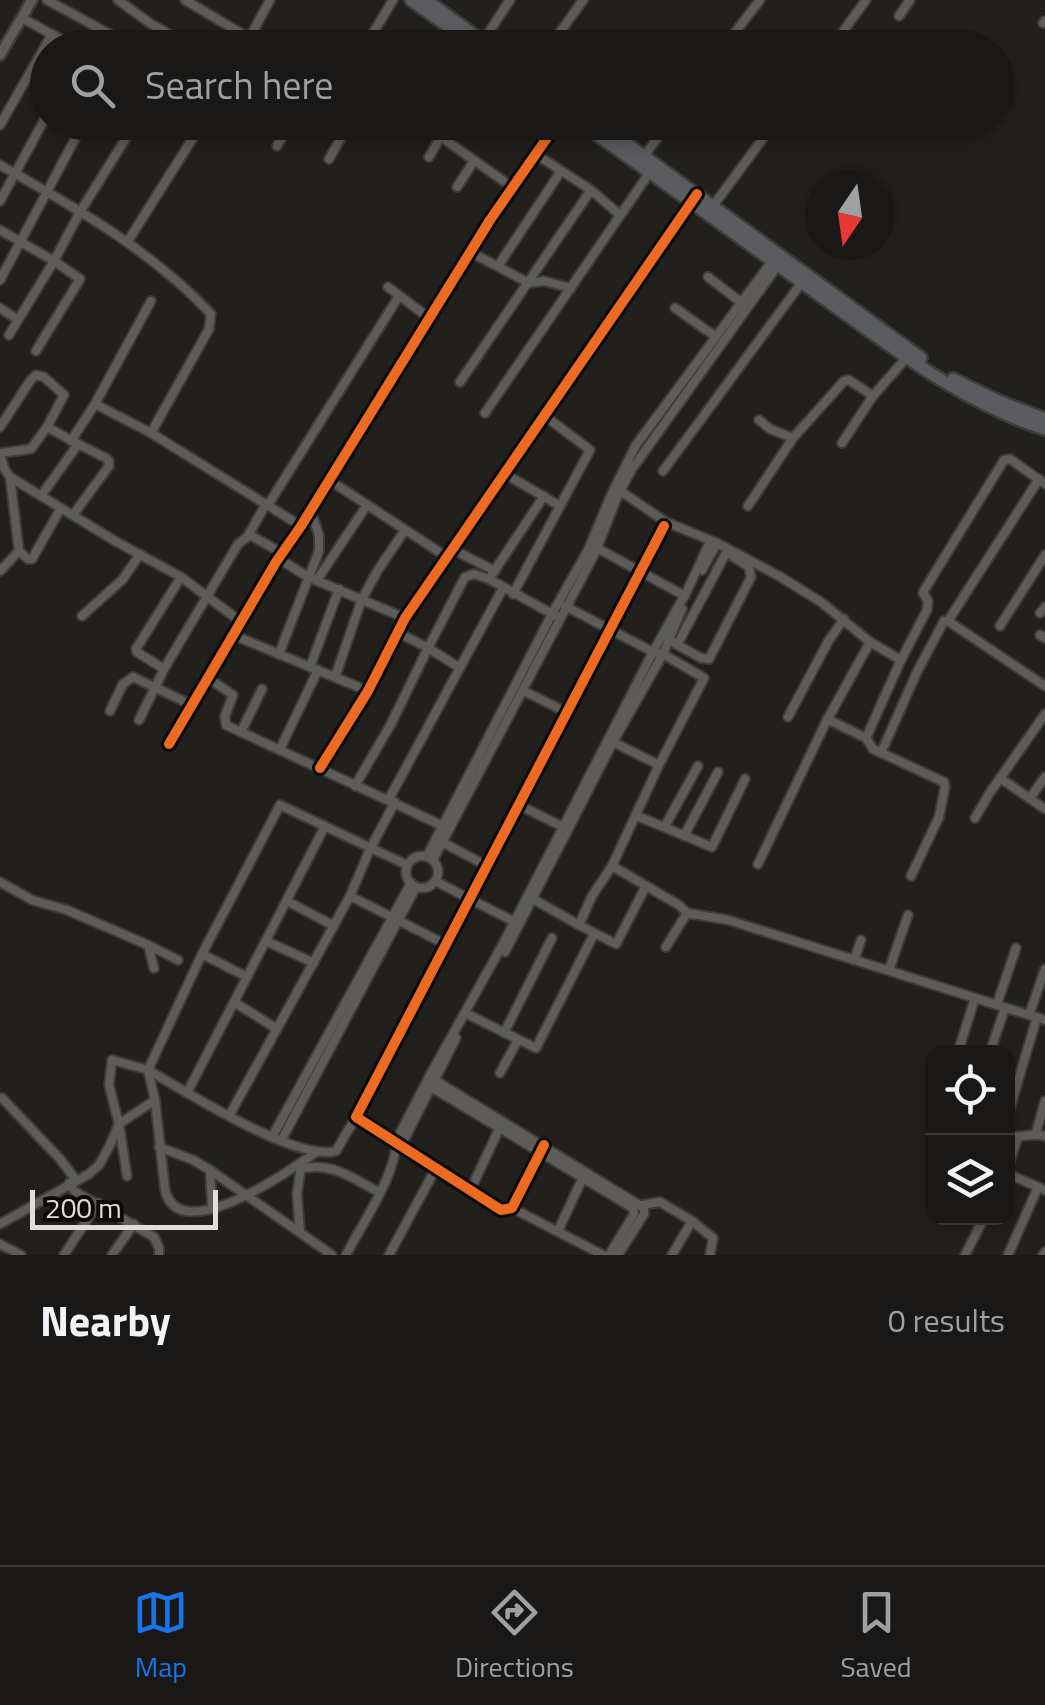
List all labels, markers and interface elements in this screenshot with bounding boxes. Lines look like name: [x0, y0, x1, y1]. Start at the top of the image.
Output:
search box: [30, 30, 1015, 140]
text: Search here: [145, 56, 333, 114]
icon: search: [65, 58, 120, 113]
north arrow: [805, 170, 895, 260]
map controls: [925, 1045, 1015, 1225]
button: locate: [925, 1045, 1015, 1135]
button: layers: [925, 1135, 1015, 1225]
scale bar: [30, 1185, 218, 1230]
text: 200 m: [45, 1186, 122, 1229]
text: Nearby: [40, 1288, 171, 1352]
text: 0 results: [888, 1296, 1005, 1344]
tab: Map: [133, 1585, 188, 1688]
tab: Directions: [455, 1585, 574, 1688]
tab: Saved: [840, 1585, 912, 1688]

